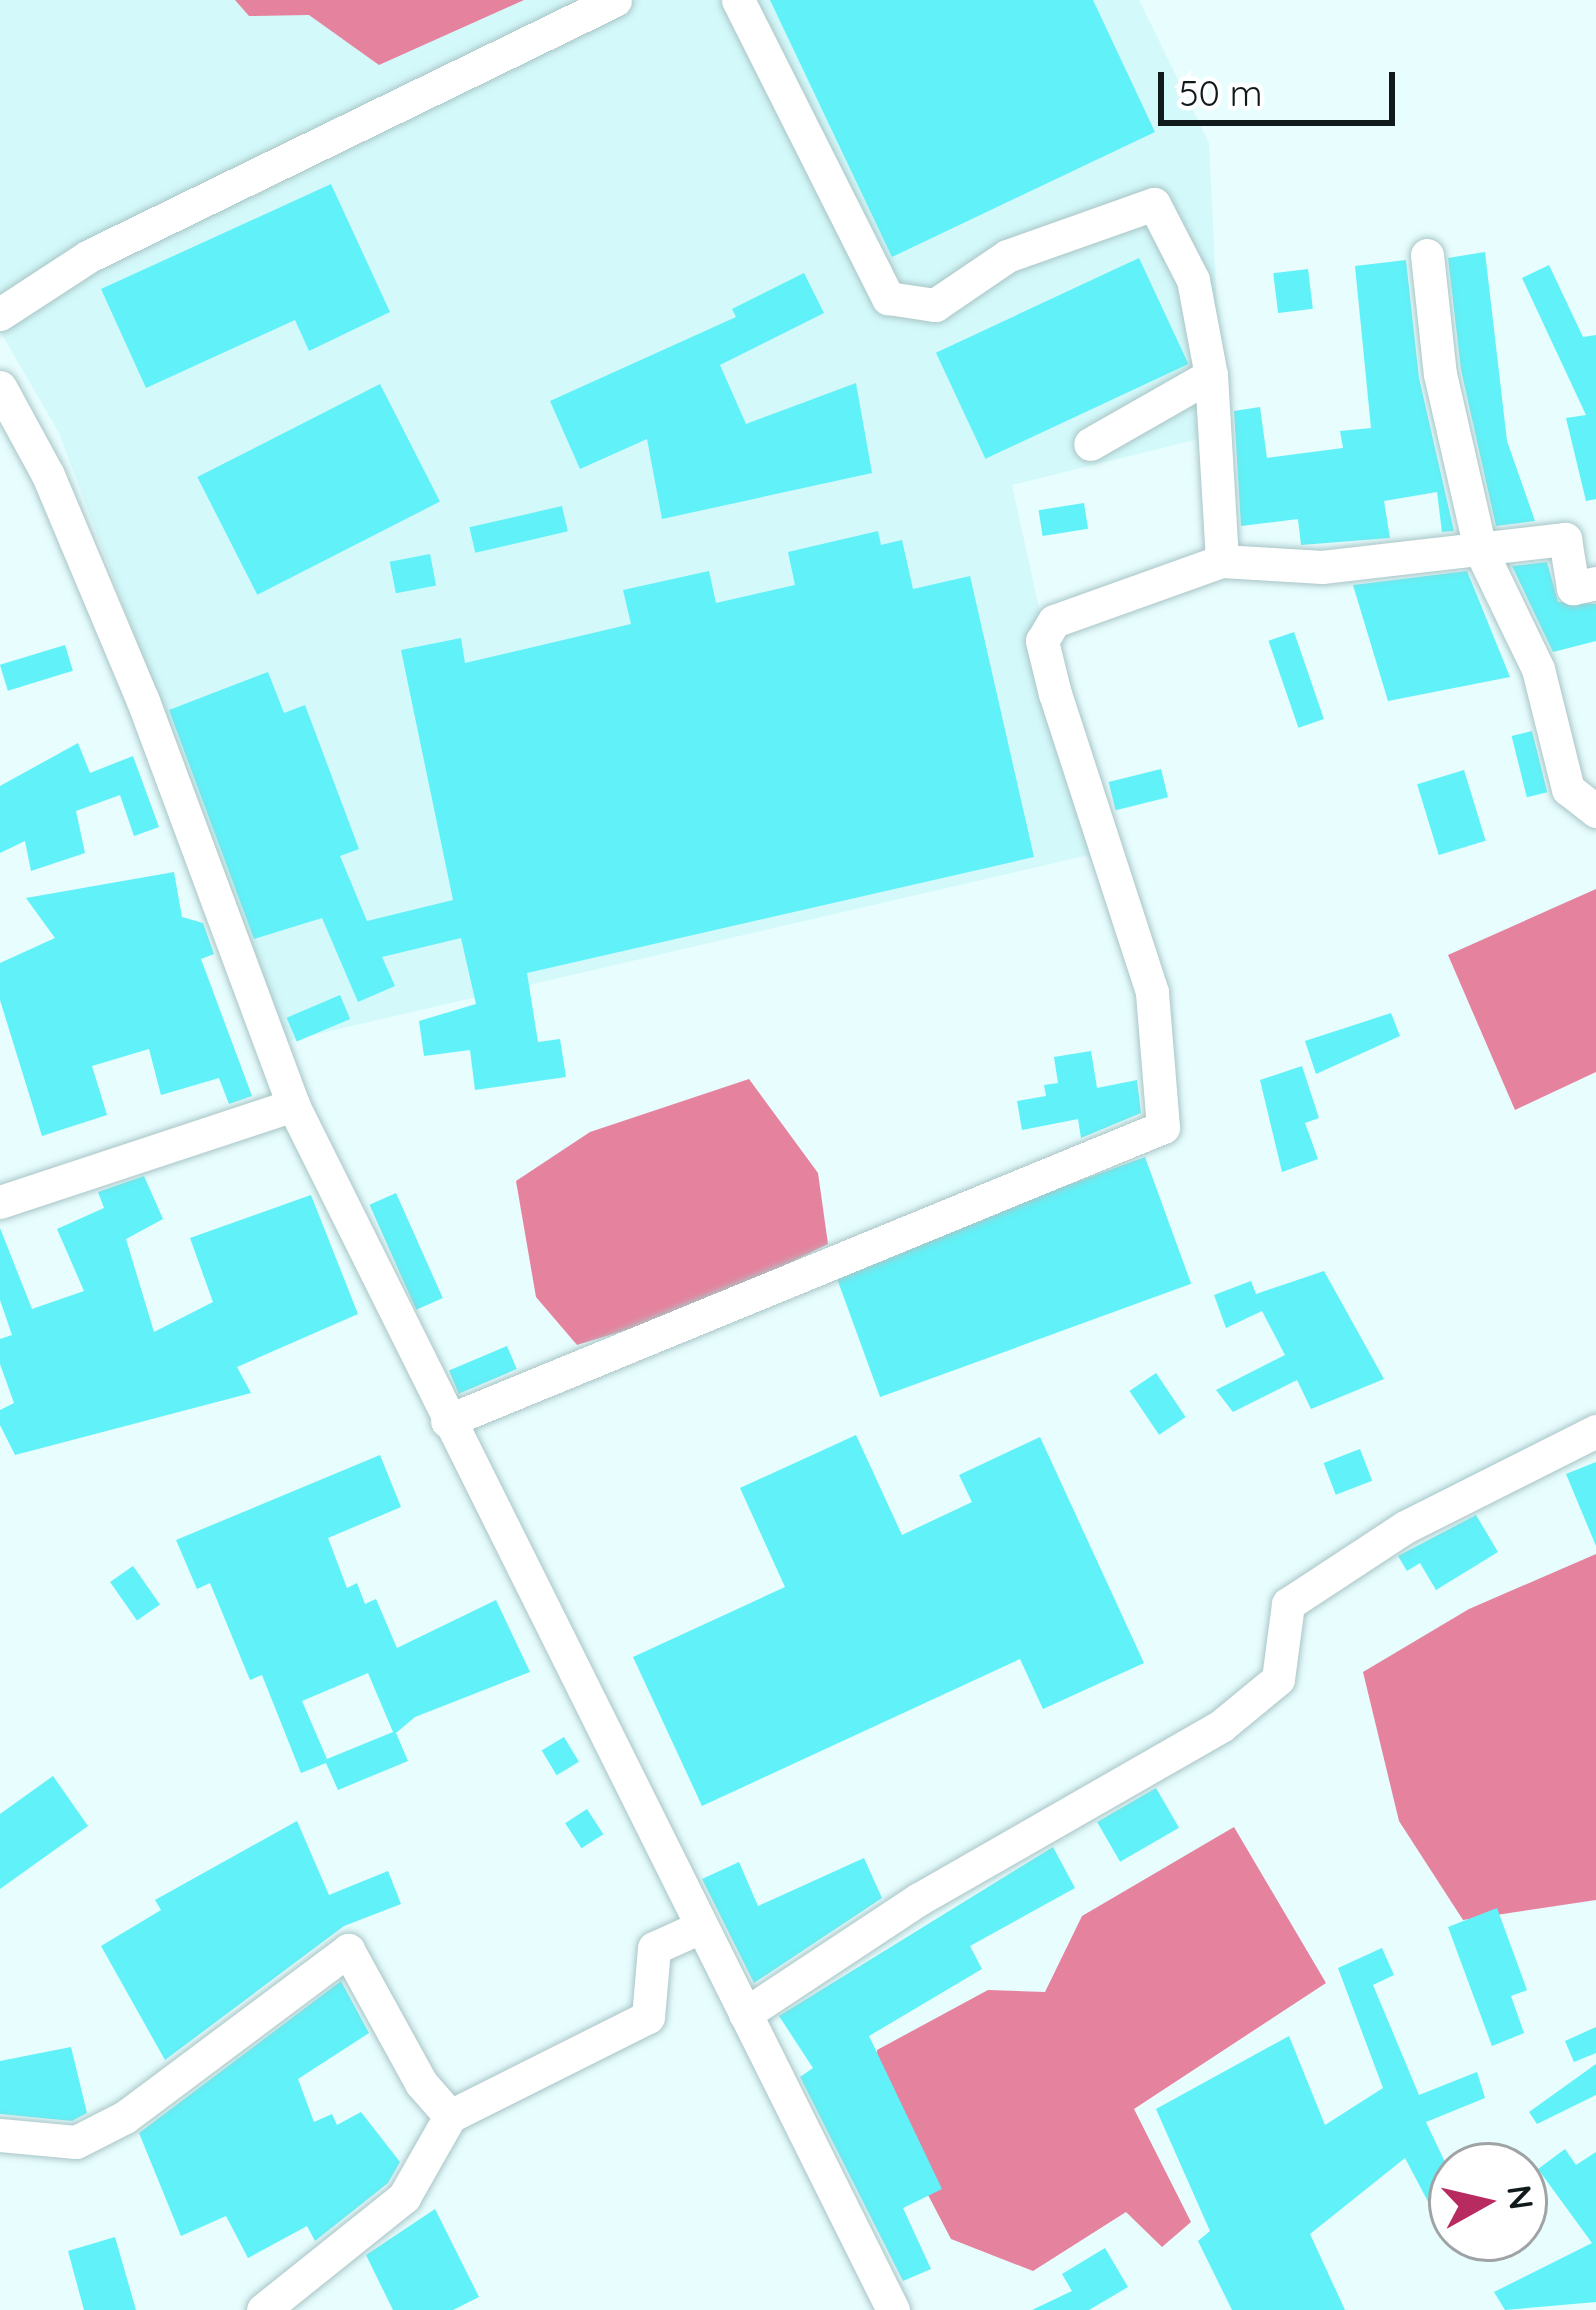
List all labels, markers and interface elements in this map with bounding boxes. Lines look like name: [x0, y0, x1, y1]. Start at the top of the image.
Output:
scale bar: [1164, 48, 1401, 122]
text: 50 m: [1179, 70, 1263, 115]
north arrow: [1428, 2142, 1548, 2262]
text: N: [1499, 2182, 1543, 2212]

